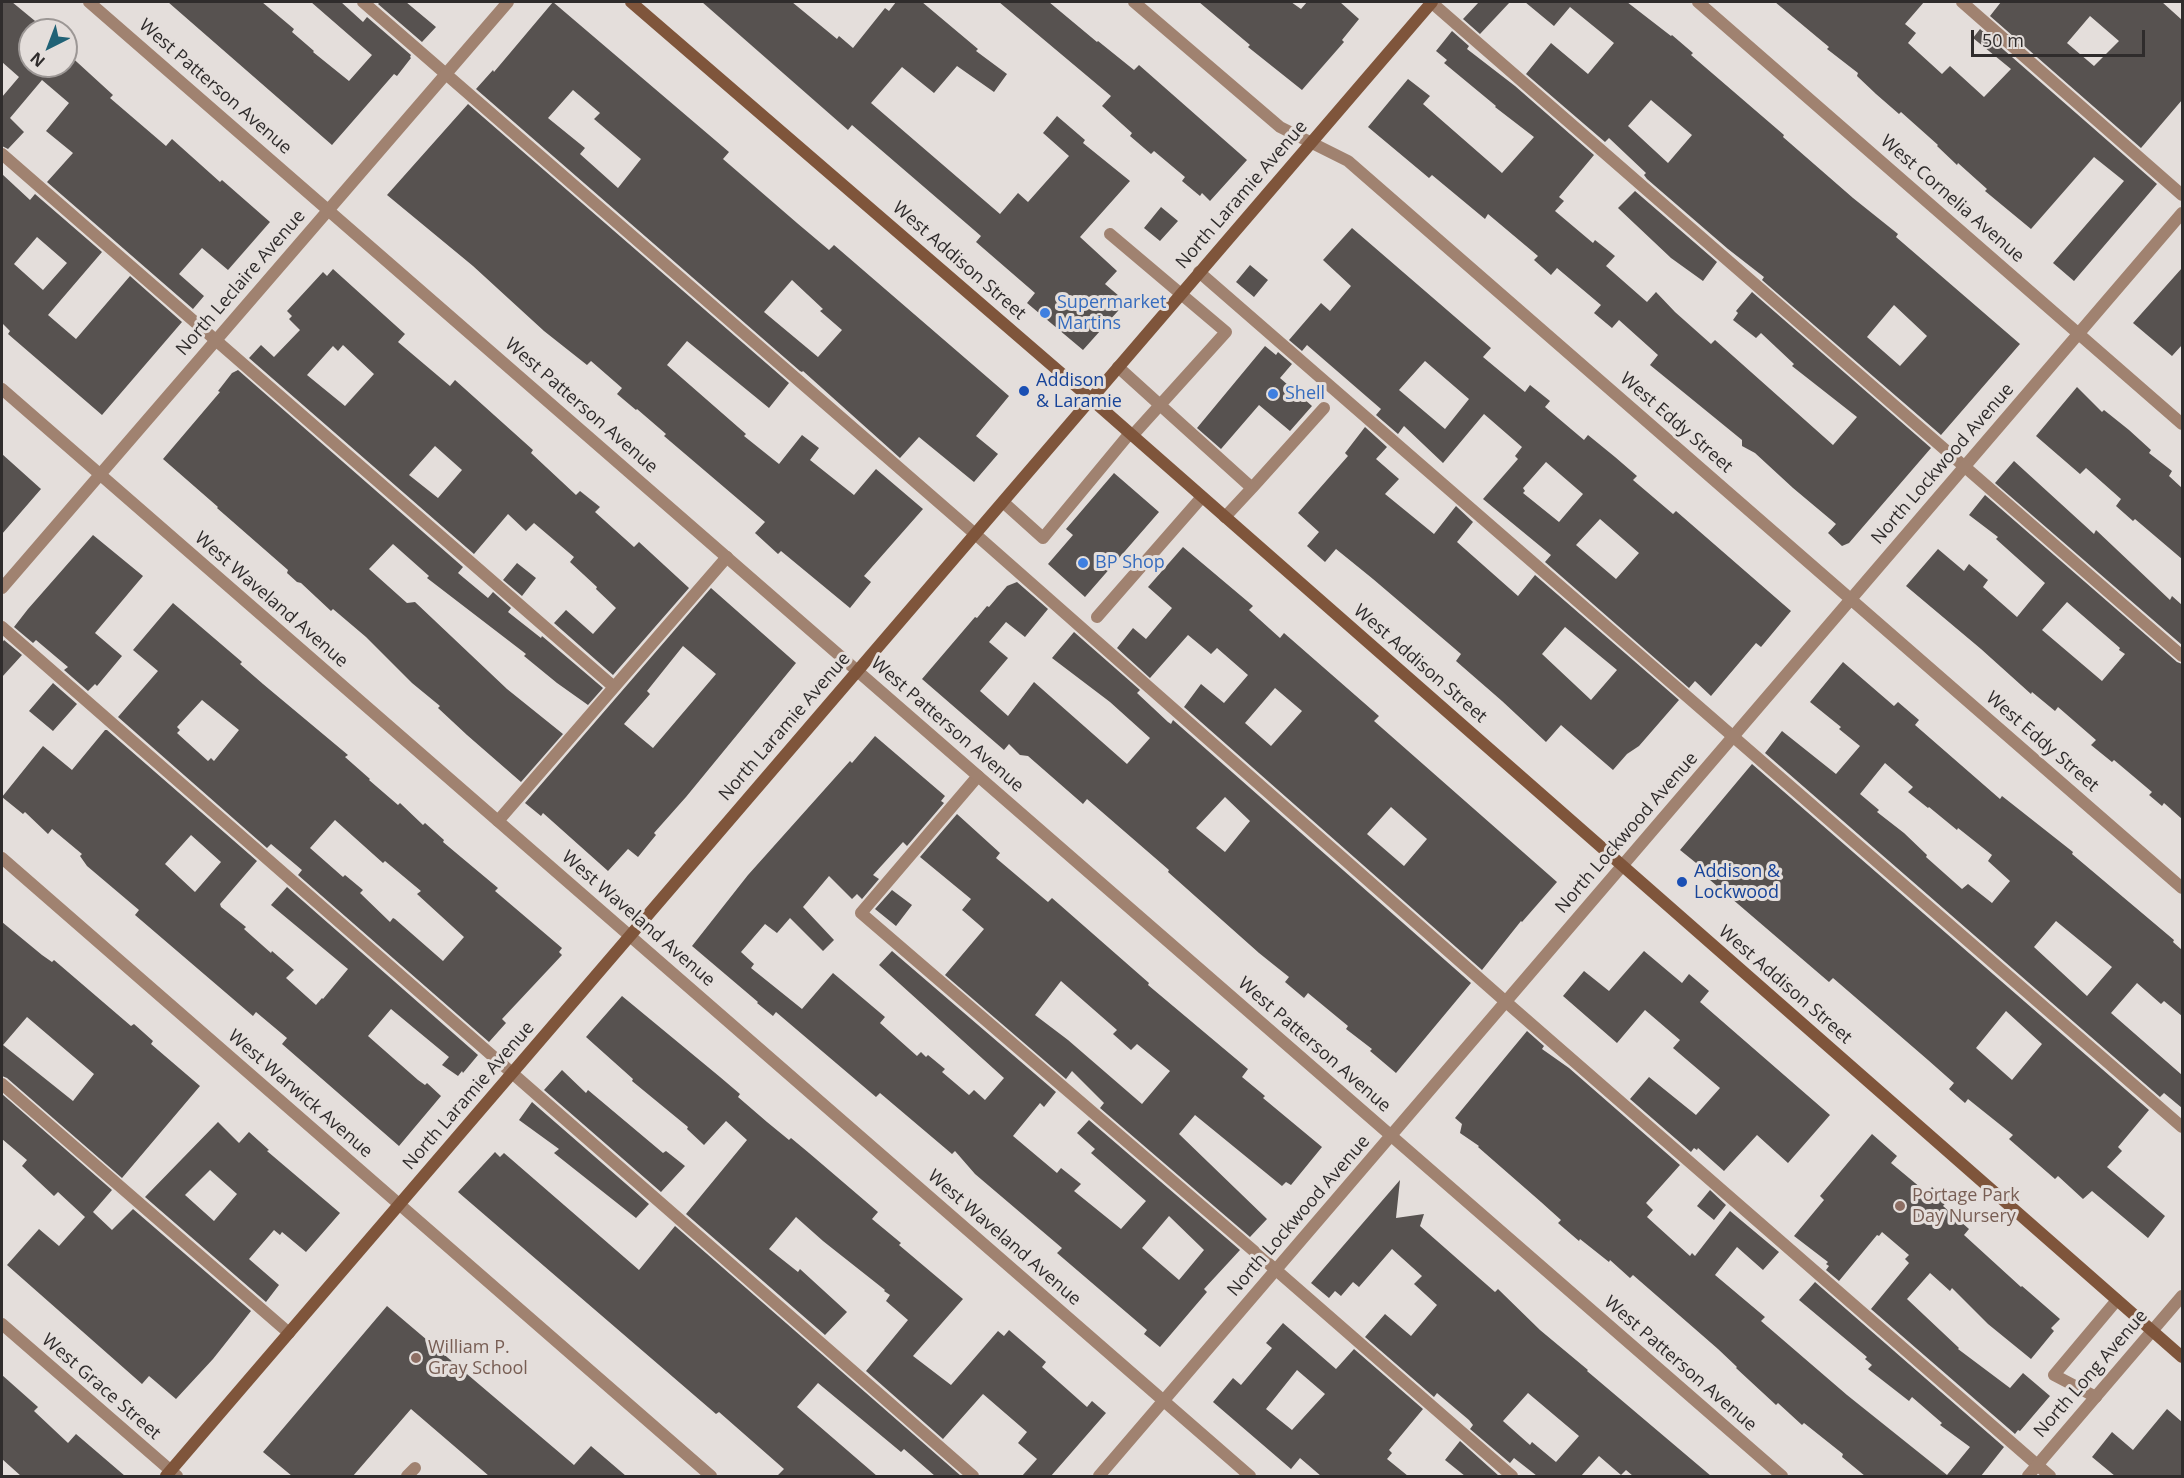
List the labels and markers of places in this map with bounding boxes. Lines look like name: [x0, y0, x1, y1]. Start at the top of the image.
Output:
place label: Supermarket Martins: [1057, 292, 1166, 334]
marker: Supermarket Martins: [1038, 306, 1052, 320]
place label: Addison & Laramie: [1036, 370, 1122, 412]
place label: Shell: [1285, 383, 1325, 405]
marker: Addison & Laramie: [1017, 384, 1031, 398]
marker: Shell: [1266, 387, 1280, 401]
place label: BP Shop: [1095, 552, 1165, 574]
marker: BP Shop: [1076, 556, 1090, 570]
place label: Addison & Lockwood: [1694, 861, 1780, 904]
marker: Addison & Lockwood: [1675, 875, 1689, 889]
place label: Portage Park Day Nursery: [1912, 1185, 2020, 1228]
marker: Portage Park Day Nursery: [1893, 1199, 1907, 1213]
place label: William P. Gray School: [428, 1337, 528, 1380]
marker: William P. Gray School: [409, 1351, 423, 1365]

